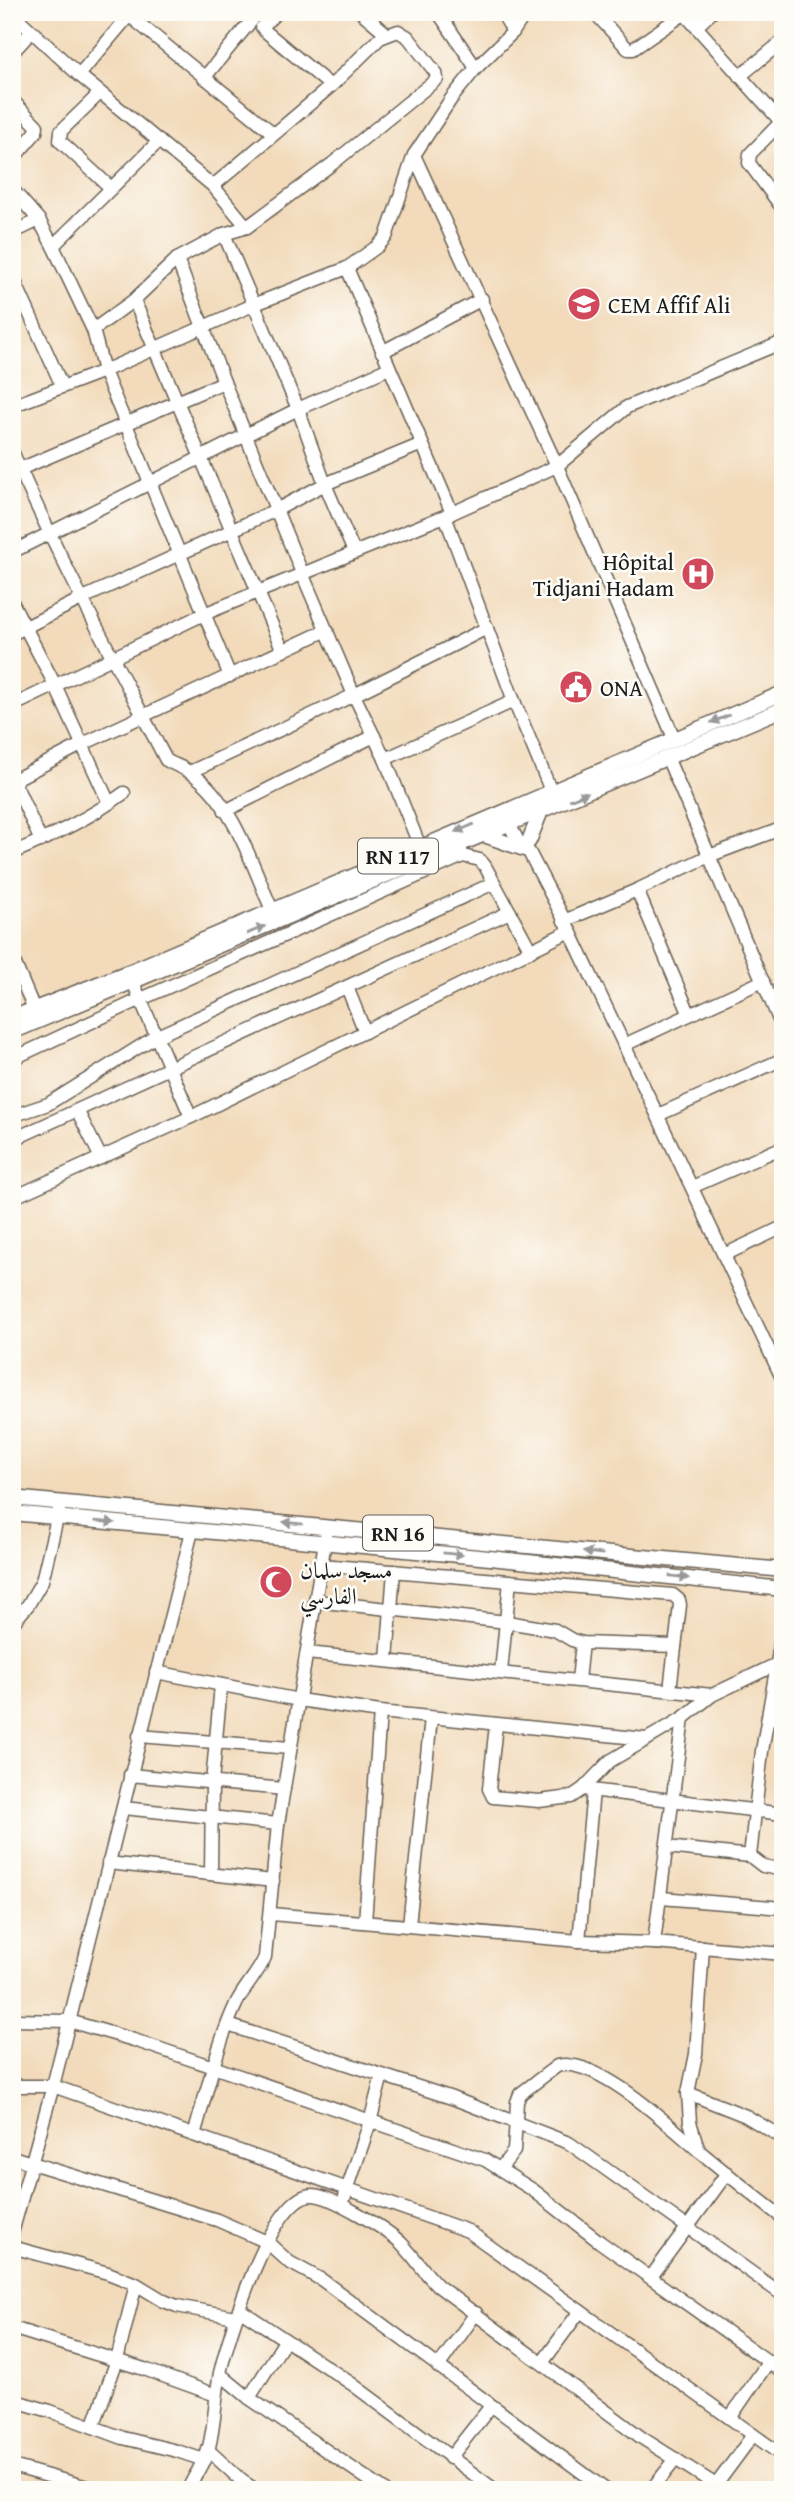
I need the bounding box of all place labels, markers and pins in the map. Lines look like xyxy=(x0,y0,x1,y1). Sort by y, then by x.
school or university icon: CEM Affif Ali xyxy=(565,285,603,323)
place label: CEM Affif Ali xyxy=(608,288,731,321)
place label: Hôpital Tidjani Hadam xyxy=(533,545,674,604)
hospital icon: Hôpital Tidjani Hadam xyxy=(679,555,717,593)
public building icon: ONA xyxy=(557,668,595,706)
place label: ONA xyxy=(600,671,643,704)
place label: مسجد سلمان الفارسي xyxy=(300,1553,392,1618)
mosque icon: مسجد سلمان الفارسي xyxy=(257,1563,295,1601)

